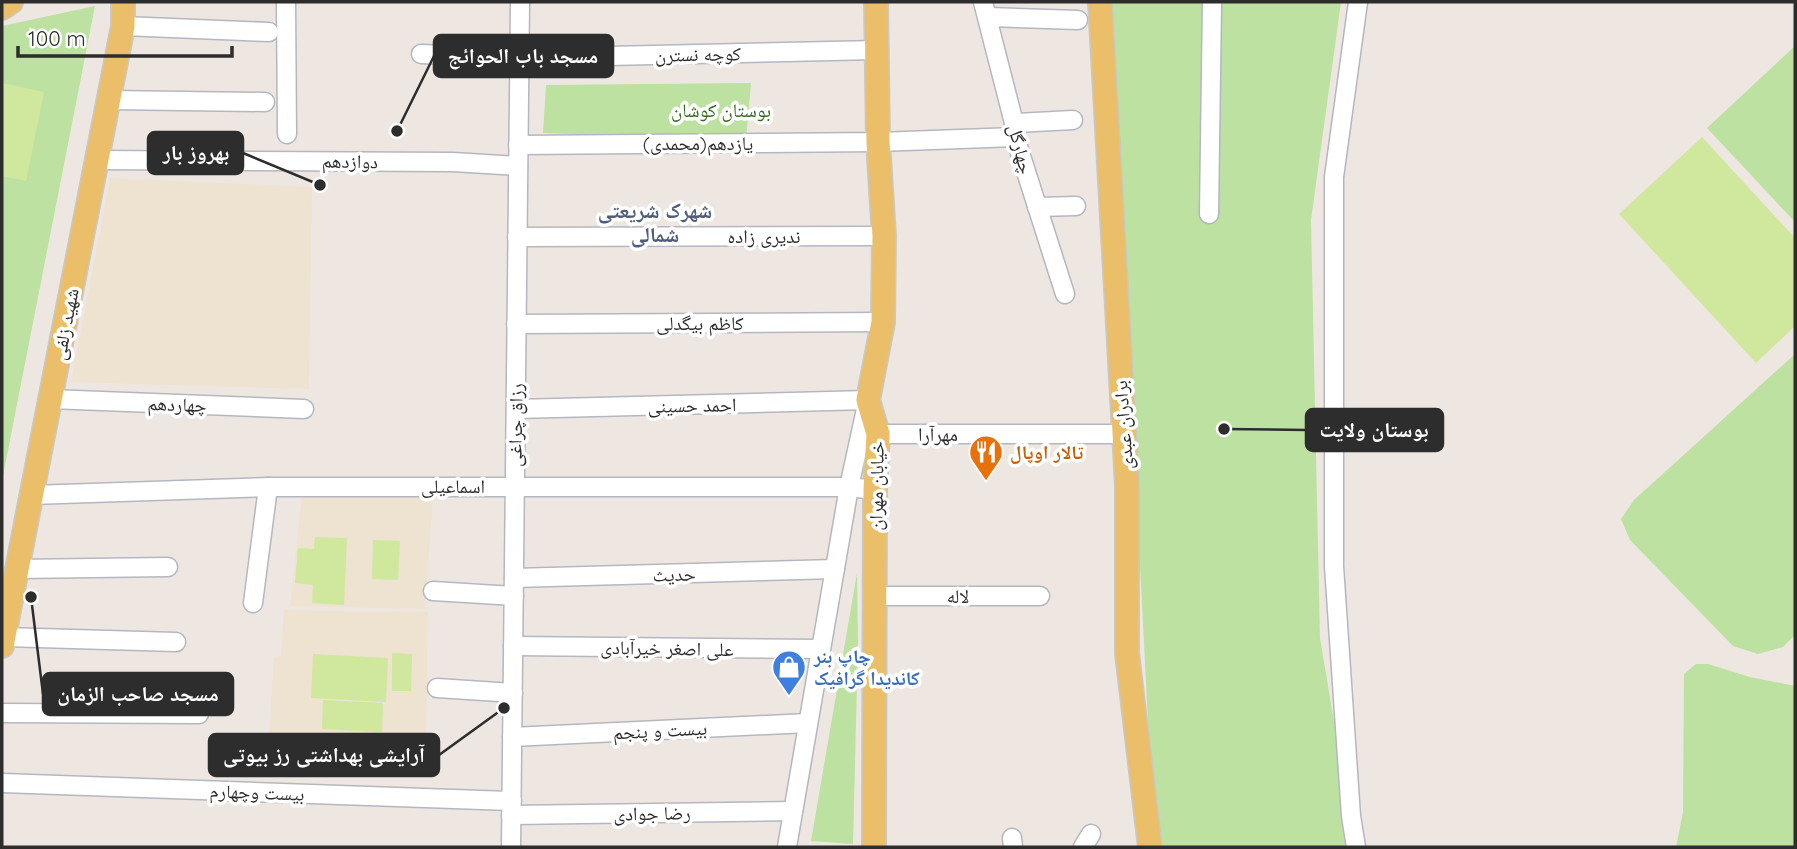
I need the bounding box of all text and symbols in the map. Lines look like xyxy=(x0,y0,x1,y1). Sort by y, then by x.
scale bar xyxy=(18,14,231,58)
text: 100 m xyxy=(28,25,86,51)
callout: مسجد باب الحوائج xyxy=(434,35,613,77)
street label: کوچه نسترن xyxy=(655,41,741,67)
text: مسجد باب الحوائج xyxy=(448,42,598,70)
park label: بوستان کوشان xyxy=(671,98,771,122)
street label: چهارگل xyxy=(1003,122,1039,176)
street label: یازدهم(محمدی) xyxy=(643,131,753,156)
callout: بهروز بار xyxy=(148,132,243,174)
text: بهروز بار xyxy=(162,139,229,165)
street label: دوازدهم xyxy=(322,149,378,174)
district label: شهرک شریعتی شمالی xyxy=(598,197,712,248)
street label: ندیری زاده xyxy=(728,224,800,248)
street label: شهید زلفی xyxy=(46,286,84,362)
street label: کاظم بیگدلی xyxy=(656,311,744,336)
street label: برادران عبدی xyxy=(1108,380,1138,470)
street label: رزاق چراغی xyxy=(502,383,528,467)
street label: چهاردهم xyxy=(147,391,207,418)
street label: احمد حسینی xyxy=(647,392,737,418)
callout: بوستان ولایت xyxy=(1306,409,1443,451)
text: بوستان ولایت xyxy=(1319,416,1429,442)
street label: مهرآرا xyxy=(918,422,958,446)
restaurant icon: تالار اوپال xyxy=(967,433,1005,482)
place label: تالار اوپال xyxy=(1010,440,1084,464)
street label: خیابان مهران xyxy=(863,441,889,531)
street label: اسماعیلی xyxy=(421,474,485,498)
street label: حدیث xyxy=(652,561,696,587)
street label: لاله xyxy=(947,584,969,608)
street label: علی اصغر خیرآبادی xyxy=(600,635,734,661)
place label: چاپ بنر کاندیدا گرافیک xyxy=(813,644,920,690)
shop icon: چاپ بنر کاندیدا گرافیک xyxy=(770,648,808,697)
callout: مسجد صاحب الزمان xyxy=(43,673,233,715)
text: مسجد صاحب الزمان xyxy=(57,680,219,706)
street label: بیست و پنجم xyxy=(612,716,708,745)
callout: آرایشی بهداشتی رز بیوتی xyxy=(209,734,439,776)
text: آرایشی بهداشتی رز بیوتی xyxy=(223,741,425,768)
street label: بیست وچهارم xyxy=(209,778,305,808)
street label: رضا جوادی xyxy=(613,800,691,826)

